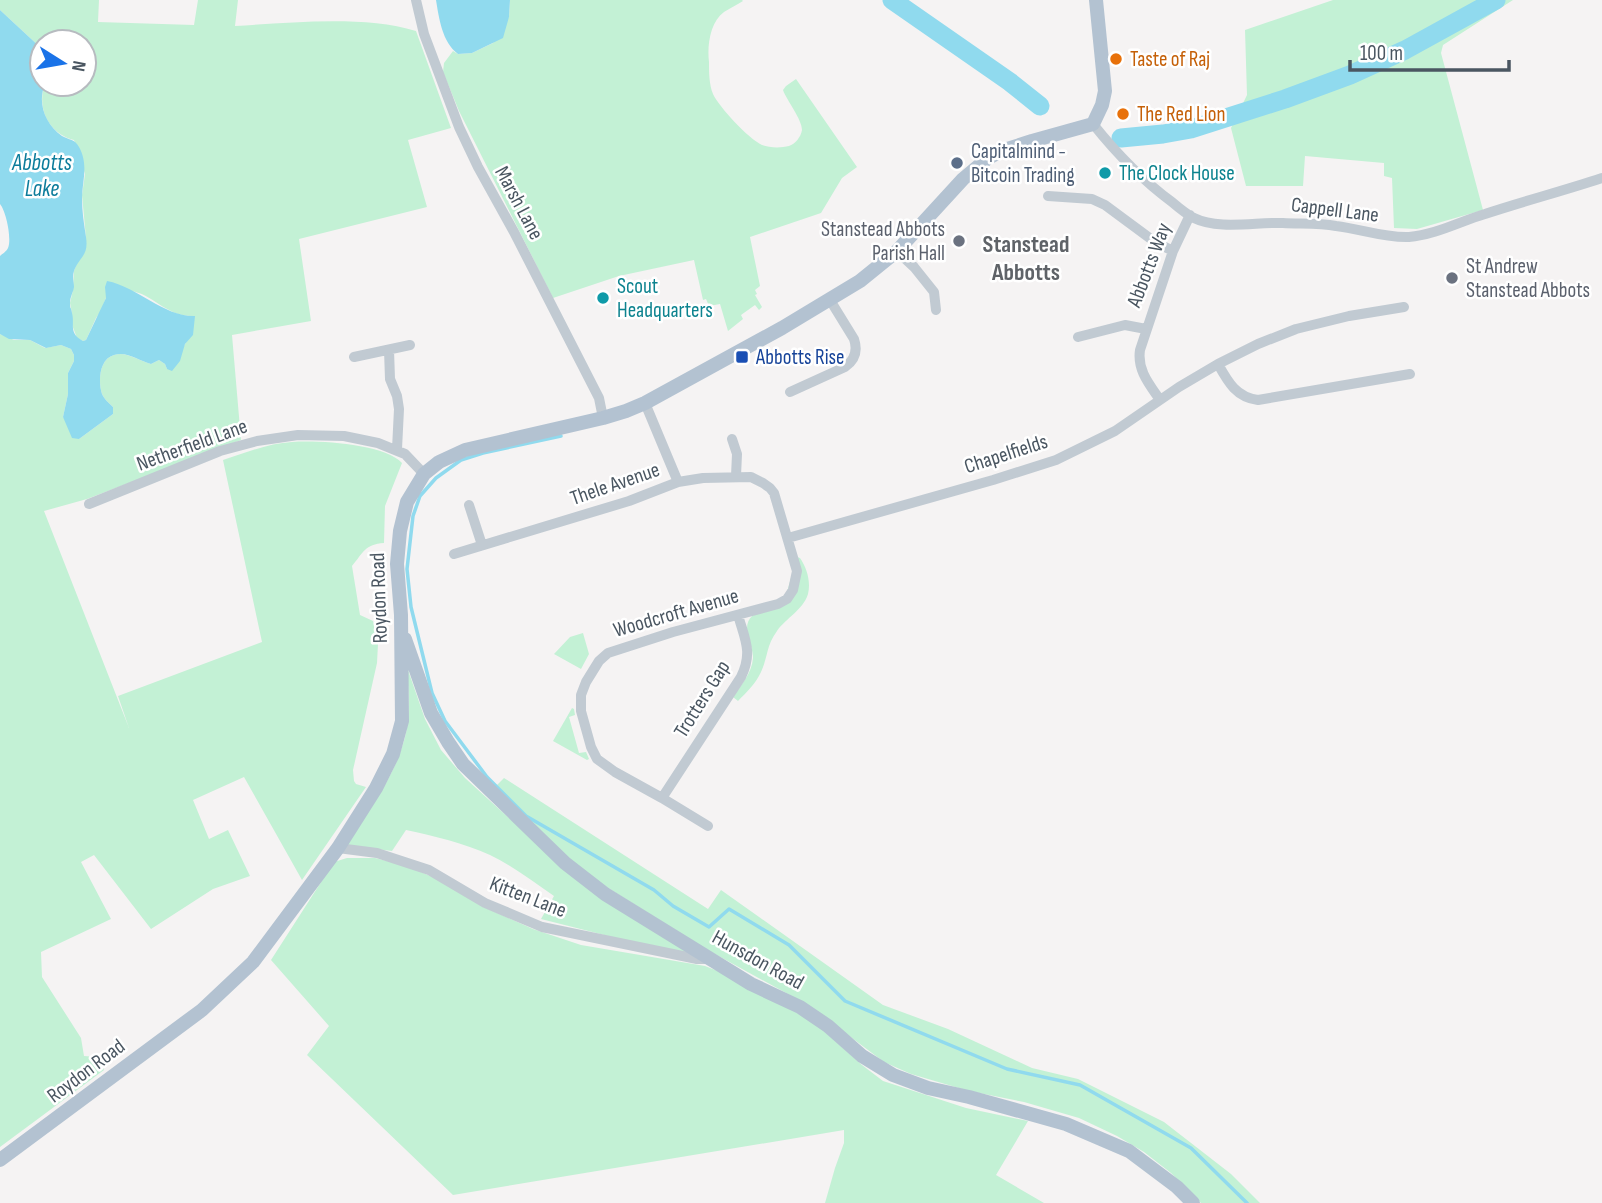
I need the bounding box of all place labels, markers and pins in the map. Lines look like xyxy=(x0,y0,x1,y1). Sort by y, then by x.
place label: Taste of Raj xyxy=(1130,47,1210,72)
marker: Taste of Raj xyxy=(1108,51,1124,67)
place label: The Red Lion xyxy=(1137,102,1225,127)
marker: The Red Lion xyxy=(1115,106,1131,122)
place label: Capitalmind - Bitcoin Trading xyxy=(971,139,1075,188)
marker: Capitalmind - Bitcoin Trading xyxy=(949,155,965,171)
place label: The Clock House xyxy=(1119,161,1235,186)
marker: The Clock House xyxy=(1097,165,1113,181)
place label: Stanstead Abbots Parish Hall xyxy=(821,217,945,266)
marker: Stanstead Abbots Parish Hall xyxy=(951,233,967,249)
place label: St Andrew Stanstead Abbots xyxy=(1466,254,1590,303)
marker: St Andrew Stanstead Abbots xyxy=(1444,270,1460,286)
place label: Scout Headquarters xyxy=(617,274,713,323)
marker: Scout Headquarters xyxy=(595,290,611,306)
place label: Abbotts Rise xyxy=(755,345,845,370)
marker: Abbotts Rise xyxy=(734,349,750,365)

